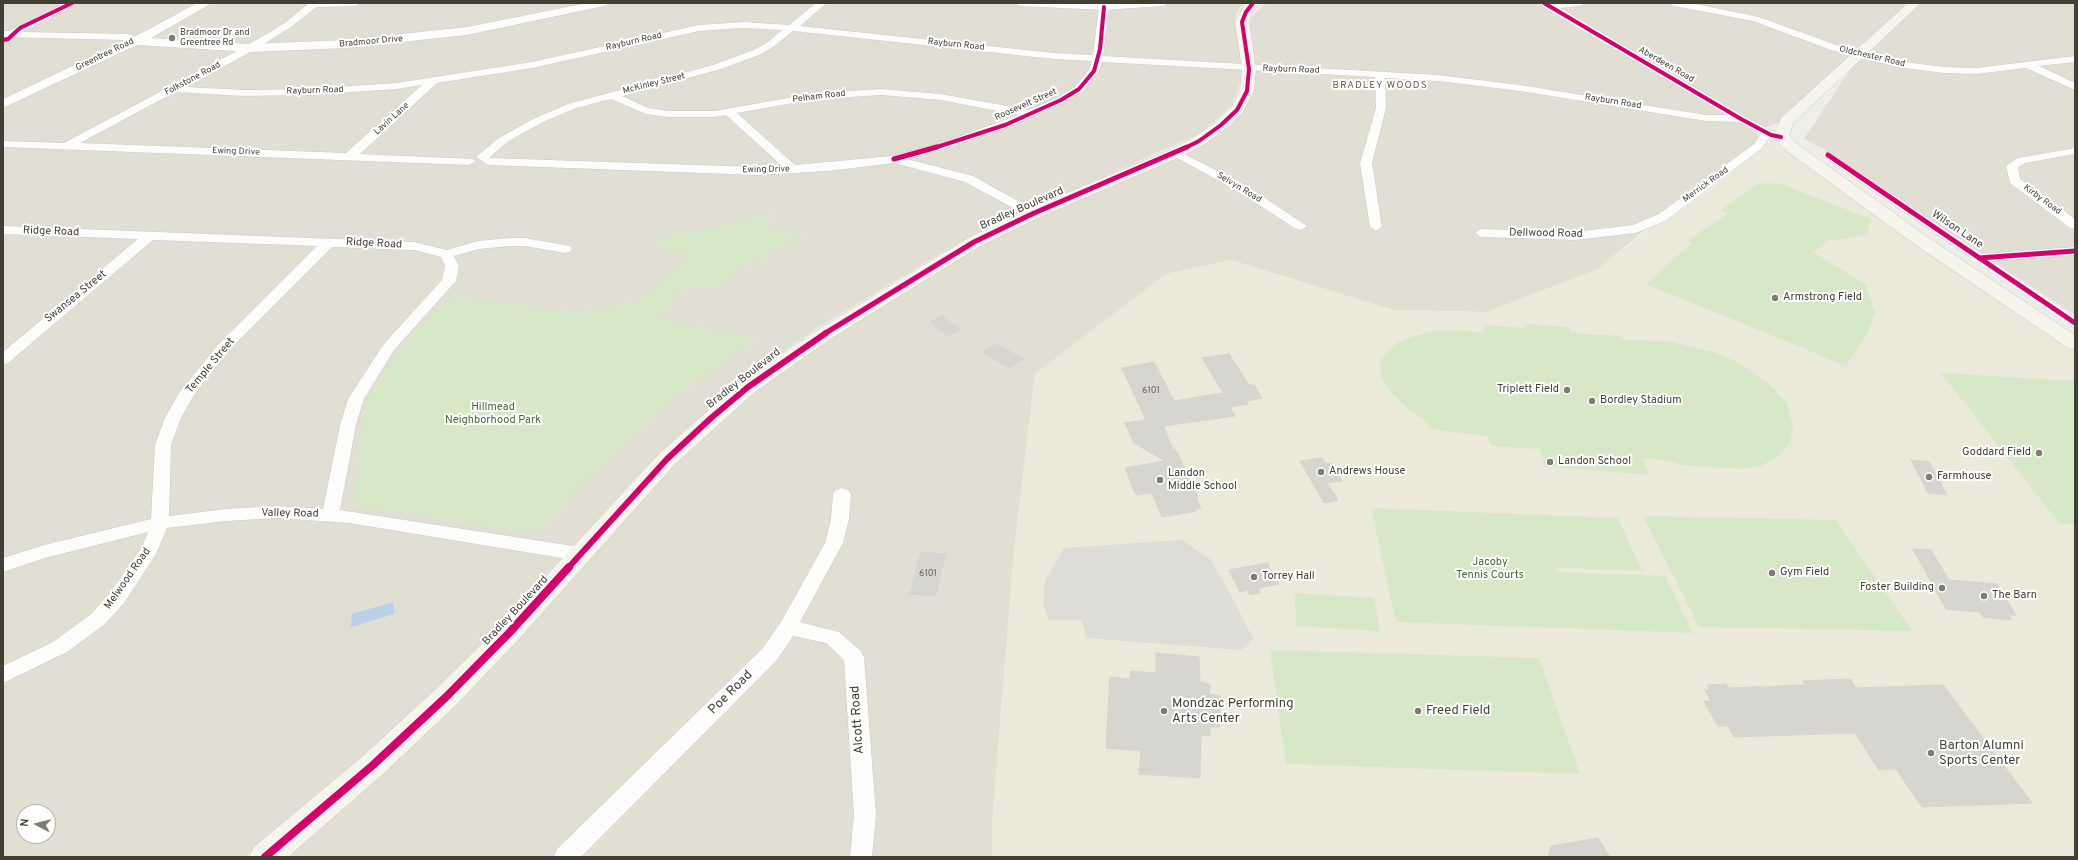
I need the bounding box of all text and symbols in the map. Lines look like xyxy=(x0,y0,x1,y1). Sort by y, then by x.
place label: Bradmoor Dr and Greentree Rd xyxy=(180,28,250,49)
street label: Rayburn Road xyxy=(605,30,663,54)
marker: Bradmoor Dr and Greentree Rd xyxy=(167,33,177,43)
street label: Bradmoor Drive xyxy=(339,34,403,50)
street label: Greentree Road xyxy=(74,36,136,74)
street label: Rayburn Road xyxy=(927,37,985,53)
street label: Oldchester Road xyxy=(1838,44,1906,70)
street label: Aberdeen Road xyxy=(1636,45,1696,85)
street label: Folkstone Road xyxy=(163,60,223,98)
street label: Rayburn Road xyxy=(1262,64,1320,76)
street label: McKinley Street xyxy=(622,71,686,97)
district label: BRADLEY WOODS xyxy=(1332,80,1428,92)
street label: Rayburn Road xyxy=(286,85,344,97)
street label: Roosevelt Street xyxy=(993,87,1059,123)
street label: Pelham Road xyxy=(792,88,846,106)
street label: Rayburn Road xyxy=(1584,92,1642,112)
street label: Lavin Lane xyxy=(372,100,412,138)
street label: Ewing Drive xyxy=(212,146,260,158)
street label: Ewing Drive xyxy=(742,164,790,176)
street label: Merrick Road xyxy=(1681,165,1731,205)
street label: Selvyn Road xyxy=(1215,170,1263,206)
street label: Kirby Road xyxy=(2021,183,2063,217)
street label: Bradley Boulevard xyxy=(978,185,1066,233)
street label: Wilson Lane xyxy=(1929,208,1985,252)
street label: Ridge Road xyxy=(23,224,79,240)
street label: Dellwood Road xyxy=(1509,227,1583,241)
street label: Ridge Road xyxy=(345,236,403,252)
street label: Swansea Street xyxy=(42,268,110,326)
place label: Armstrong Field xyxy=(1783,291,1862,305)
marker: Armstrong Field xyxy=(1770,293,1780,303)
street label: Temple Street xyxy=(184,335,238,397)
street label: Bradley Boulevard xyxy=(704,346,784,412)
place label: Triplett Field xyxy=(1497,383,1559,397)
marker: Triplett Field xyxy=(1562,385,1572,395)
house number: 6101 xyxy=(1142,386,1160,396)
place label: Bordley Stadium xyxy=(1600,394,1682,408)
marker: Bordley Stadium xyxy=(1587,396,1597,406)
park label: Hillmead Neighborhood Park xyxy=(445,401,541,427)
place label: Goddard Field xyxy=(1962,446,2031,460)
marker: Goddard Field xyxy=(2034,448,2044,458)
place label: Landon School xyxy=(1558,455,1631,469)
marker: Landon School xyxy=(1545,457,1555,467)
place label: Andrews House xyxy=(1329,465,1405,479)
place label: Landon Middle School xyxy=(1168,467,1237,493)
marker: Andrews House xyxy=(1316,467,1326,477)
place label: Farmhouse xyxy=(1937,470,1991,484)
marker: Farmhouse xyxy=(1924,472,1934,482)
marker: Landon Middle School xyxy=(1155,475,1165,485)
street label: Valley Road xyxy=(261,507,319,521)
street label: Melwood Road xyxy=(102,546,154,612)
park label: Jacoby Tennis Courts xyxy=(1456,556,1524,582)
place label: Gym Field xyxy=(1780,566,1829,580)
marker: Gym Field xyxy=(1767,568,1777,578)
house number: 6101 xyxy=(919,569,937,579)
place label: Torrey Hall xyxy=(1262,570,1315,584)
marker: Torrey Hall xyxy=(1249,572,1259,582)
street label: Bradley Boulevard xyxy=(480,574,552,648)
place label: Foster Building xyxy=(1860,581,1934,595)
marker: Foster Building xyxy=(1937,583,1947,593)
place label: The Barn xyxy=(1992,589,2037,603)
marker: The Barn xyxy=(1979,591,1989,601)
street label: Poe Road xyxy=(706,668,756,718)
street label: Alcott Road xyxy=(848,685,868,755)
place label: Mondzac Performing Arts Center xyxy=(1172,696,1293,727)
place label: Freed Field xyxy=(1426,703,1490,719)
marker: Mondzac Performing Arts Center xyxy=(1159,706,1169,716)
marker: Freed Field xyxy=(1413,706,1423,716)
place label: Barton Alumni Sports Center xyxy=(1939,738,2024,769)
marker: Barton Alumni Sports Center xyxy=(1926,748,1936,758)
north arrow xyxy=(16,804,56,844)
text: N xyxy=(18,818,33,827)

